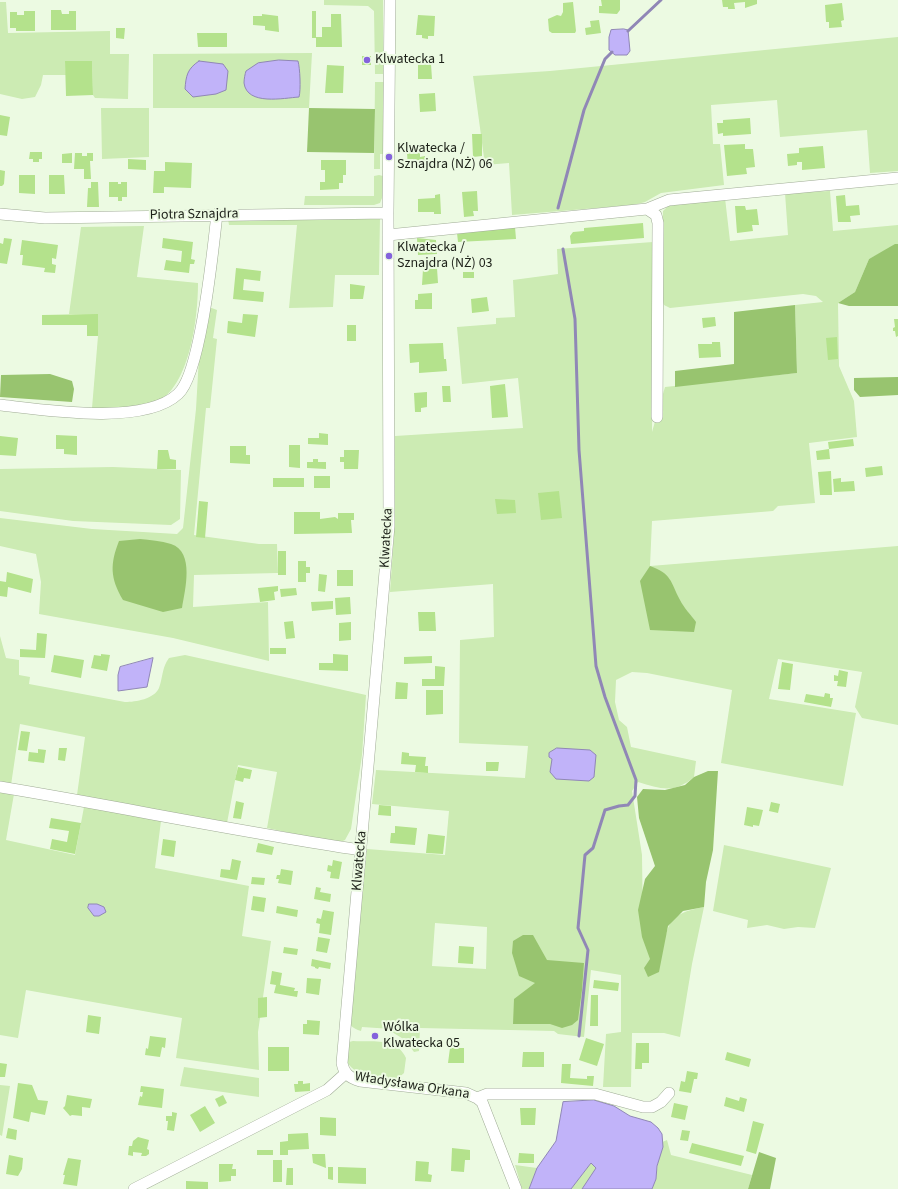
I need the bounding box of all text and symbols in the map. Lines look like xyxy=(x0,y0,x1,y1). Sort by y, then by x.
place label: Klwatecka 1 xyxy=(375,52,445,68)
marker: Klwatecka 1 xyxy=(362,55,372,65)
place label: Klwatecka / Sznajdra (NŻ) 06 xyxy=(397,141,493,174)
marker: Klwatecka / Sznajdra (NŻ) 06 xyxy=(384,152,394,162)
street label: Piotra Sznajdra xyxy=(149,206,239,224)
place label: Klwatecka / Sznajdra (NŻ) 03 xyxy=(397,240,493,272)
marker: Klwatecka / Sznajdra (NŻ) 03 xyxy=(384,251,394,261)
street label: Klwatecka xyxy=(377,508,397,568)
street label: Klwatecka xyxy=(349,830,371,892)
place label: Wólka Klwatecka 05 xyxy=(383,1020,460,1052)
marker: Wólka Klwatecka 05 xyxy=(370,1031,380,1041)
street label: Władysława Orkana xyxy=(353,1069,471,1103)

